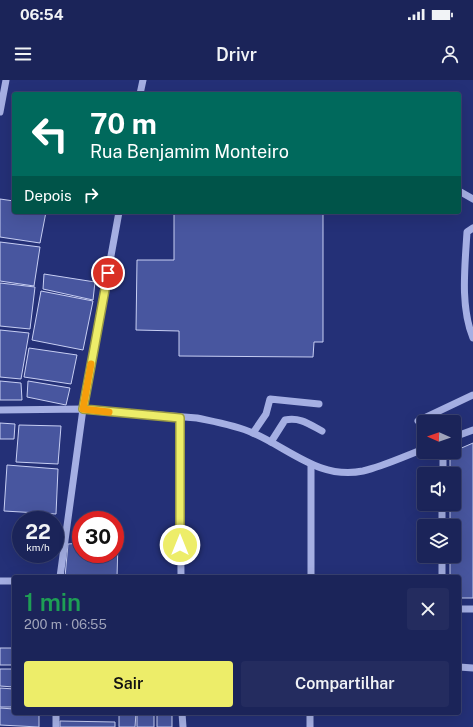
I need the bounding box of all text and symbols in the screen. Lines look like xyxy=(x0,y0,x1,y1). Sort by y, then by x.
text: 06:54 xyxy=(20,6,64,23)
icon: menu xyxy=(12,43,34,65)
icon: person xyxy=(439,43,461,65)
text: Drivr xyxy=(216,44,257,65)
text: 70 m xyxy=(90,107,157,140)
icon: left xyxy=(24,108,76,160)
text: Rua Benjamim Monteiro xyxy=(90,141,289,162)
icon: right xyxy=(80,184,102,206)
text: Depois xyxy=(24,187,72,204)
pin xyxy=(91,256,125,290)
icon: arrive xyxy=(97,262,119,284)
north arrow xyxy=(417,415,461,459)
map controls xyxy=(417,415,461,563)
button: sound xyxy=(417,467,461,511)
speed limit sign: 30 xyxy=(72,511,124,563)
button: layers xyxy=(417,519,461,563)
text: 22 xyxy=(25,520,51,544)
position arrow xyxy=(159,524,201,566)
text: km/h xyxy=(26,541,50,553)
text: 1 min xyxy=(24,588,81,616)
button: close xyxy=(407,588,449,630)
text: 200 m · 06:55 xyxy=(24,617,107,632)
button: Sair xyxy=(24,661,233,707)
button: Compartilhar xyxy=(241,661,449,707)

